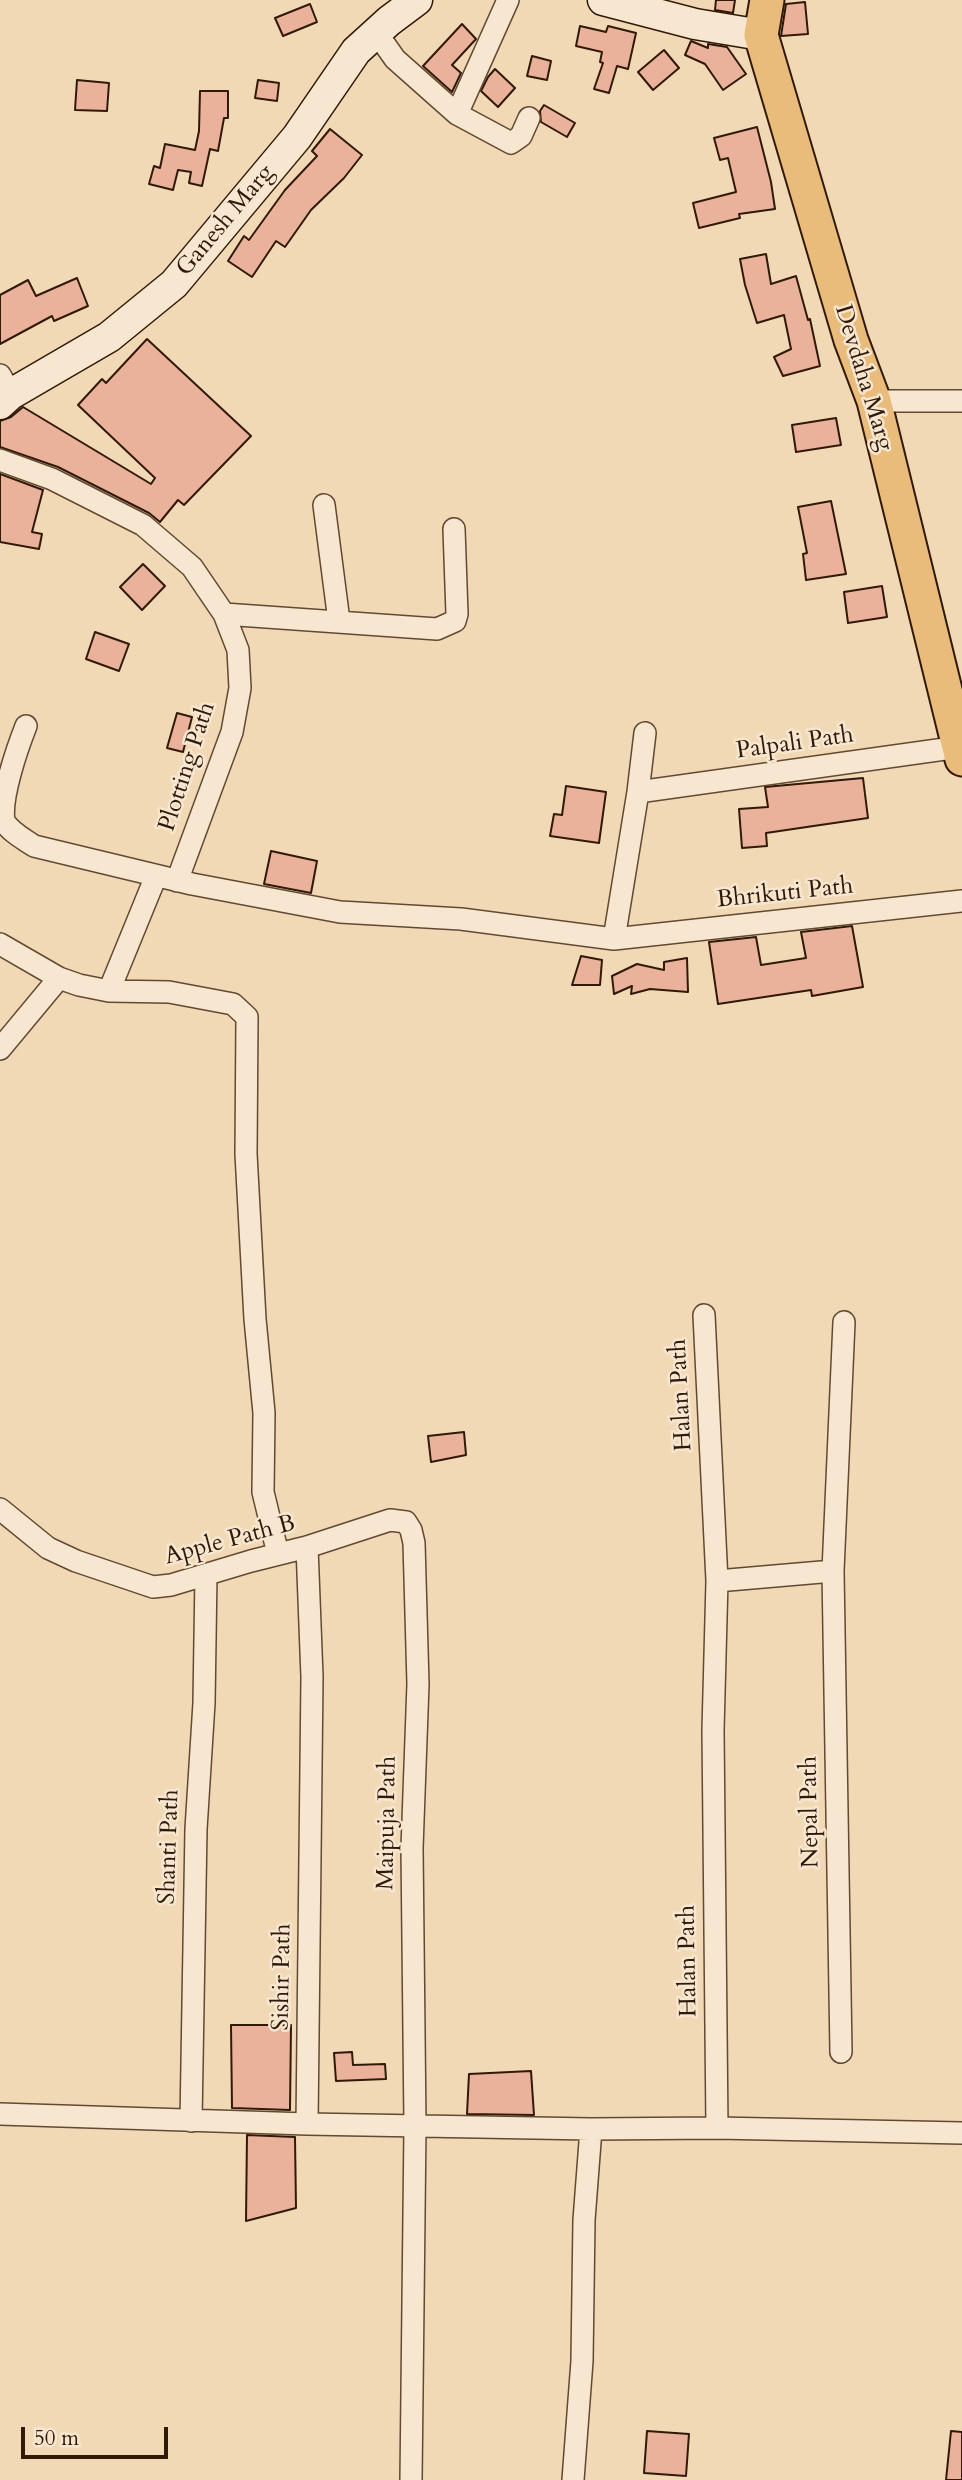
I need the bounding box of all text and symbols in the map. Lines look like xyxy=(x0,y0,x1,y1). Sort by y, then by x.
street label: Ganesh Marg xyxy=(171,159,281,283)
street label: Devdaha Marg xyxy=(827,302,899,454)
street label: Plotting Path xyxy=(154,699,222,835)
street label: Palpali Path xyxy=(734,721,856,767)
street label: Bhrikuti Path xyxy=(715,873,855,915)
street label: Halan Path xyxy=(665,1338,699,1452)
street label: Apple Path B xyxy=(161,1510,299,1572)
street label: Maipuja Path xyxy=(372,1755,404,1891)
street label: Nepal Path xyxy=(796,1756,826,1868)
street label: Shanti Path xyxy=(154,1789,186,1905)
street label: Halan Path xyxy=(674,1905,704,2017)
street label: Sishir Path xyxy=(268,1923,298,2031)
scale bar xyxy=(24,2414,172,2458)
text: 50 m xyxy=(34,2424,79,2453)

